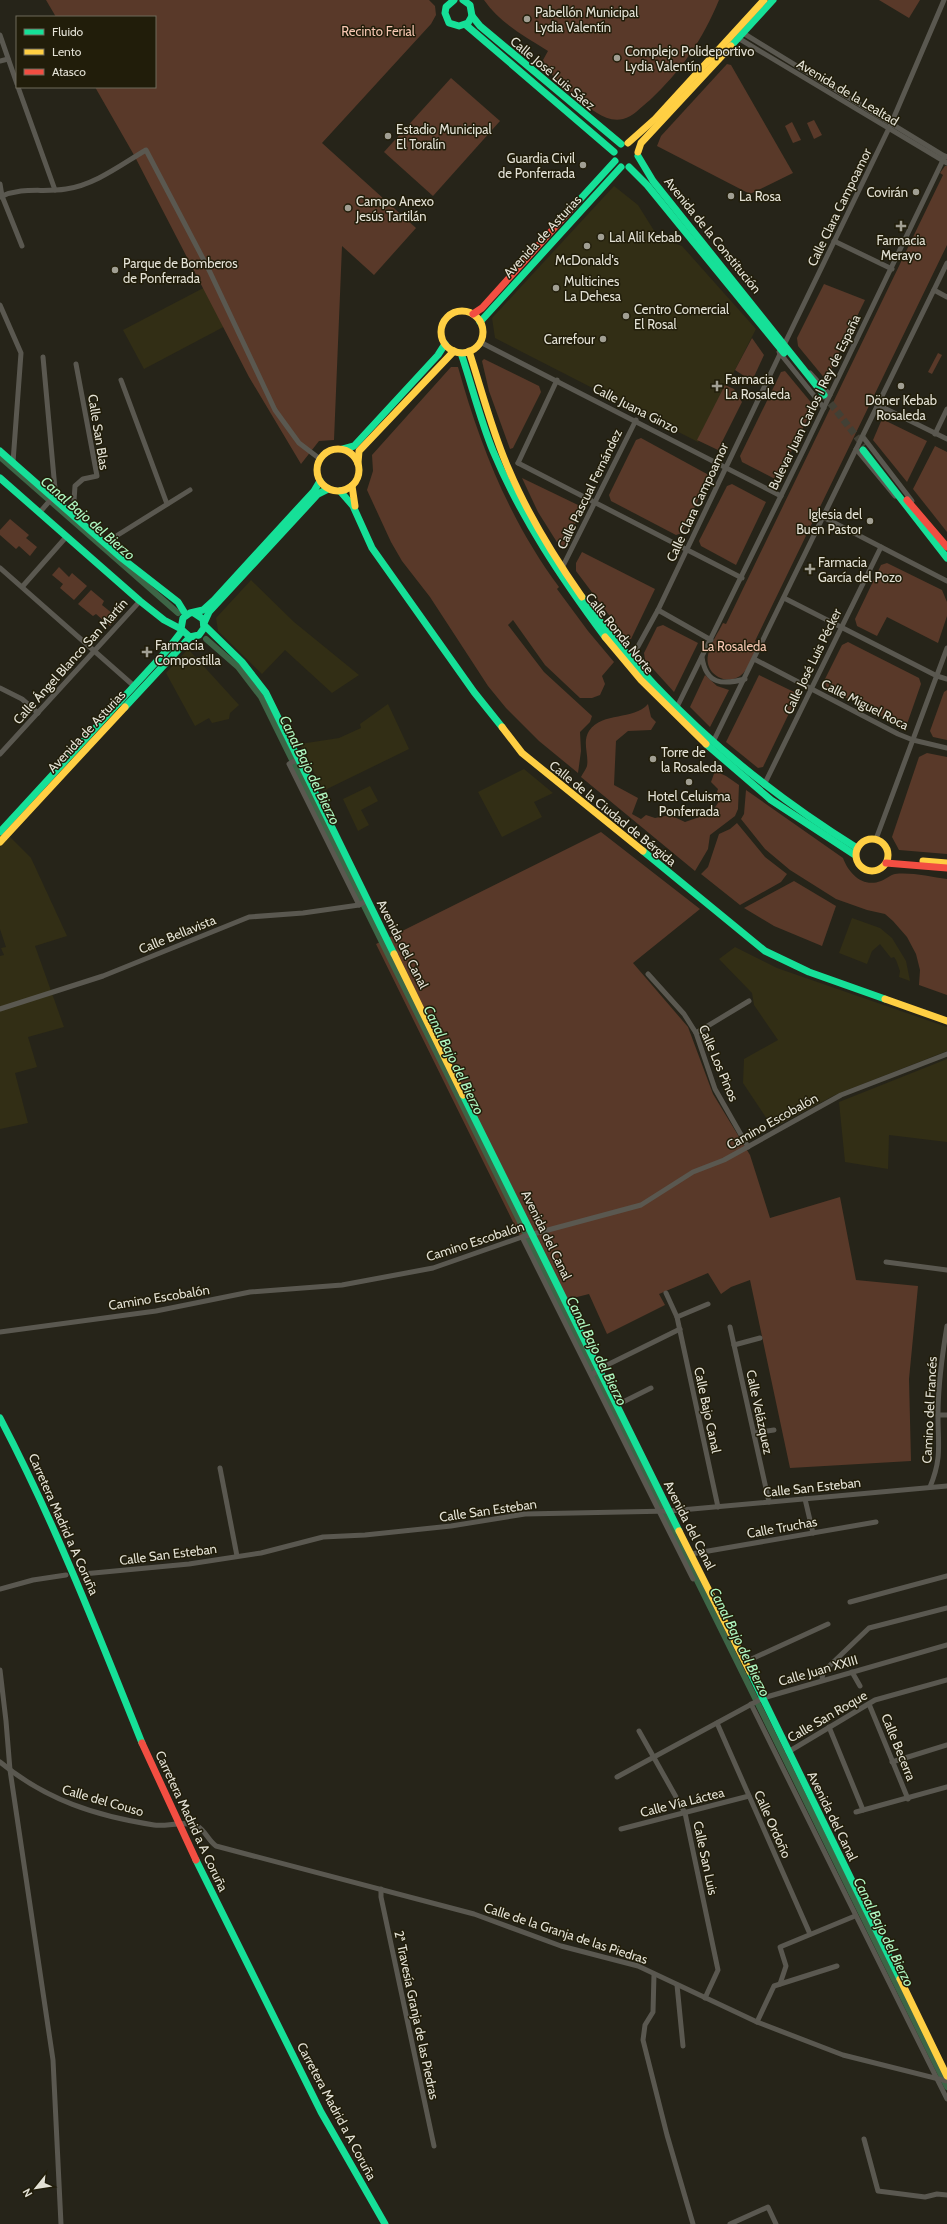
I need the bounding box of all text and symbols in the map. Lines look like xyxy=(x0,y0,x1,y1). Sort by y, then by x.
place label: Pabellón Municipal Lydia Valentín xyxy=(535,4,638,35)
marker: Pabellón Municipal Lydia Valentín xyxy=(522,14,532,24)
legend xyxy=(16,16,156,88)
park label: Recinto Ferial xyxy=(341,23,415,39)
text: Fluido xyxy=(52,24,84,39)
street label: Calle José Luis Sáez xyxy=(507,33,599,113)
place label: Complejo Polideportivo Lydia Valentín xyxy=(625,43,754,74)
text: Lento xyxy=(52,44,82,59)
marker: Complejo Polideportivo Lydia Valentín xyxy=(612,53,622,63)
street label: Avenida de la Lealtad xyxy=(794,55,902,129)
text: Atasco xyxy=(52,64,86,79)
place label: Estadio Municipal El Toralín xyxy=(396,121,492,152)
marker: Estadio Municipal El Toralín xyxy=(383,131,393,141)
street label: Calle Clara Campoamor xyxy=(803,145,875,269)
place label: Guardia Civil de Ponferrada xyxy=(498,150,576,181)
marker: Guardia Civil de Ponferrada xyxy=(578,160,588,170)
street label: Avenida de la Constitución xyxy=(661,174,765,296)
place label: Covirán xyxy=(866,184,908,200)
marker: Covirán xyxy=(911,187,921,197)
place label: La Rosa xyxy=(739,188,782,204)
street label: Avenida de Asturias xyxy=(500,191,585,280)
marker: La Rosa xyxy=(726,191,736,201)
place label: Campo Anexo Jesús Tartilán xyxy=(355,193,434,224)
marker: Campo Anexo Jesús Tartilán xyxy=(343,203,353,213)
marker: Farmacia Merayo xyxy=(896,221,906,231)
place label: Lal Alil Kebab xyxy=(609,229,682,245)
marker: Lal Alil Kebab xyxy=(596,232,606,242)
place label: Farmacia Merayo xyxy=(877,232,926,263)
marker: McDonald's xyxy=(582,241,592,251)
place label: McDonald's xyxy=(555,252,620,268)
place label: Parque de Bomberos de Ponferrada xyxy=(123,255,238,286)
marker: Parque de Bomberos de Ponferrada xyxy=(110,265,120,275)
place label: Multicines La Dehesa xyxy=(564,273,622,304)
marker: Multicines La Dehesa xyxy=(551,283,561,293)
place label: Centro Comercial El Rosal xyxy=(634,301,729,332)
marker: Centro Comercial El Rosal xyxy=(621,311,631,321)
street label: Bulevar Juan Carlos I Rey de España xyxy=(764,311,864,492)
place label: Carrefour xyxy=(544,331,596,347)
marker: Carrefour xyxy=(598,334,608,344)
place label: Farmacia La Rosaleda xyxy=(725,371,791,402)
street label: Calle Juana Ginzo xyxy=(590,379,682,437)
marker: Farmacia La Rosaleda xyxy=(712,381,722,391)
marker: Döner Kebab Rosaleda xyxy=(896,381,906,391)
place label: Döner Kebab Rosaleda xyxy=(865,392,937,423)
street label: Calle San Blas xyxy=(85,393,113,472)
street label: Calle Pascual Fernández xyxy=(553,426,625,552)
street label: Calle Clara Campoamor xyxy=(662,439,732,564)
water label: Canal Bajo del Bierzo xyxy=(37,472,139,564)
place label: Iglesia del Buen Pastor xyxy=(796,506,863,537)
marker: Iglesia del Buen Pastor xyxy=(865,516,875,526)
place label: Farmacia García del Pozo xyxy=(818,554,902,585)
marker: Farmacia García del Pozo xyxy=(805,564,815,574)
street label: Calle Ronda Norte xyxy=(582,589,658,677)
street label: Calle Ángel Blanco San Martín xyxy=(9,594,131,727)
street label: Calle José Luis Pécker xyxy=(779,605,845,716)
place label: Farmacia Compostilla xyxy=(155,637,221,668)
park label: La Rosaleda xyxy=(701,638,767,654)
marker: Farmacia Compostilla xyxy=(142,647,152,657)
street label: Calle Miguel Roca xyxy=(819,675,912,733)
street label: Avenida de Asturias xyxy=(44,686,129,775)
water label: Canal Bajo del Bierzo xyxy=(276,712,344,828)
place label: Torre de la Rosaleda xyxy=(661,744,723,775)
marker: Torre de la Rosaleda xyxy=(648,754,658,764)
street label: Calle de la Ciudad de Bérgida xyxy=(546,757,680,870)
marker: Hotel Celuisma Ponferrada xyxy=(684,777,694,787)
place label: Hotel Celuisma Ponferrada xyxy=(647,788,731,819)
street label: Avenida del Canal xyxy=(374,897,432,991)
street label: Calle Bellavista xyxy=(136,911,219,957)
water label: Canal Bajo del Bierzo xyxy=(420,1002,488,1118)
street label: Calle Los Pinos xyxy=(696,1022,743,1104)
street label: Camino Escobalón xyxy=(723,1089,821,1153)
street label: Avenida del Canal xyxy=(518,1188,576,1282)
street label: Camino Escobalón xyxy=(424,1218,526,1264)
street label: Camino Escobalón xyxy=(107,1281,211,1313)
water label: Canal Bajo del Bierzo xyxy=(563,1293,631,1409)
street label: Camino del Francés xyxy=(918,1355,940,1464)
street label: Calle Bajo Canal xyxy=(690,1366,725,1455)
street label: Calle Velázquez xyxy=(743,1368,777,1456)
street label: Carretera Madrid a A Coruña xyxy=(25,1451,103,1598)
street label: Calle San Esteban xyxy=(762,1474,862,1500)
street label: Avenida del Canal xyxy=(661,1478,719,1572)
street label: Calle San Esteban xyxy=(438,1495,538,1525)
street label: Calle Truchas xyxy=(746,1513,819,1541)
street label: Calle San Esteban xyxy=(118,1540,218,1568)
water label: Canal Bajo del Bierzo xyxy=(706,1584,774,1700)
street label: Calle Juan XXIII xyxy=(777,1651,859,1689)
street label: Calle San Roque xyxy=(784,1687,870,1745)
street label: Calle Becerra xyxy=(878,1711,920,1784)
street label: Carretera Madrid a A Coruña xyxy=(152,1748,232,1895)
street label: Avenida del Canal xyxy=(804,1769,862,1863)
street label: Calle del Couso xyxy=(60,1781,146,1819)
street label: Calle Vía Láctea xyxy=(638,1784,726,1820)
street label: Calle Ordoño xyxy=(751,1788,795,1860)
street label: Calle San Luis xyxy=(690,1820,722,1897)
water label: Canal Bajo del Bierzo xyxy=(850,1874,918,1990)
street label: Calle de la Granja de las Piedras xyxy=(482,1899,650,1968)
street label: 2ª Travesía Granja de las Piedras xyxy=(390,1929,443,2102)
street label: Carretera Madrid a A Coruña xyxy=(294,2039,380,2183)
north arrow xyxy=(16,2168,56,2208)
text: N xyxy=(19,2186,35,2200)

